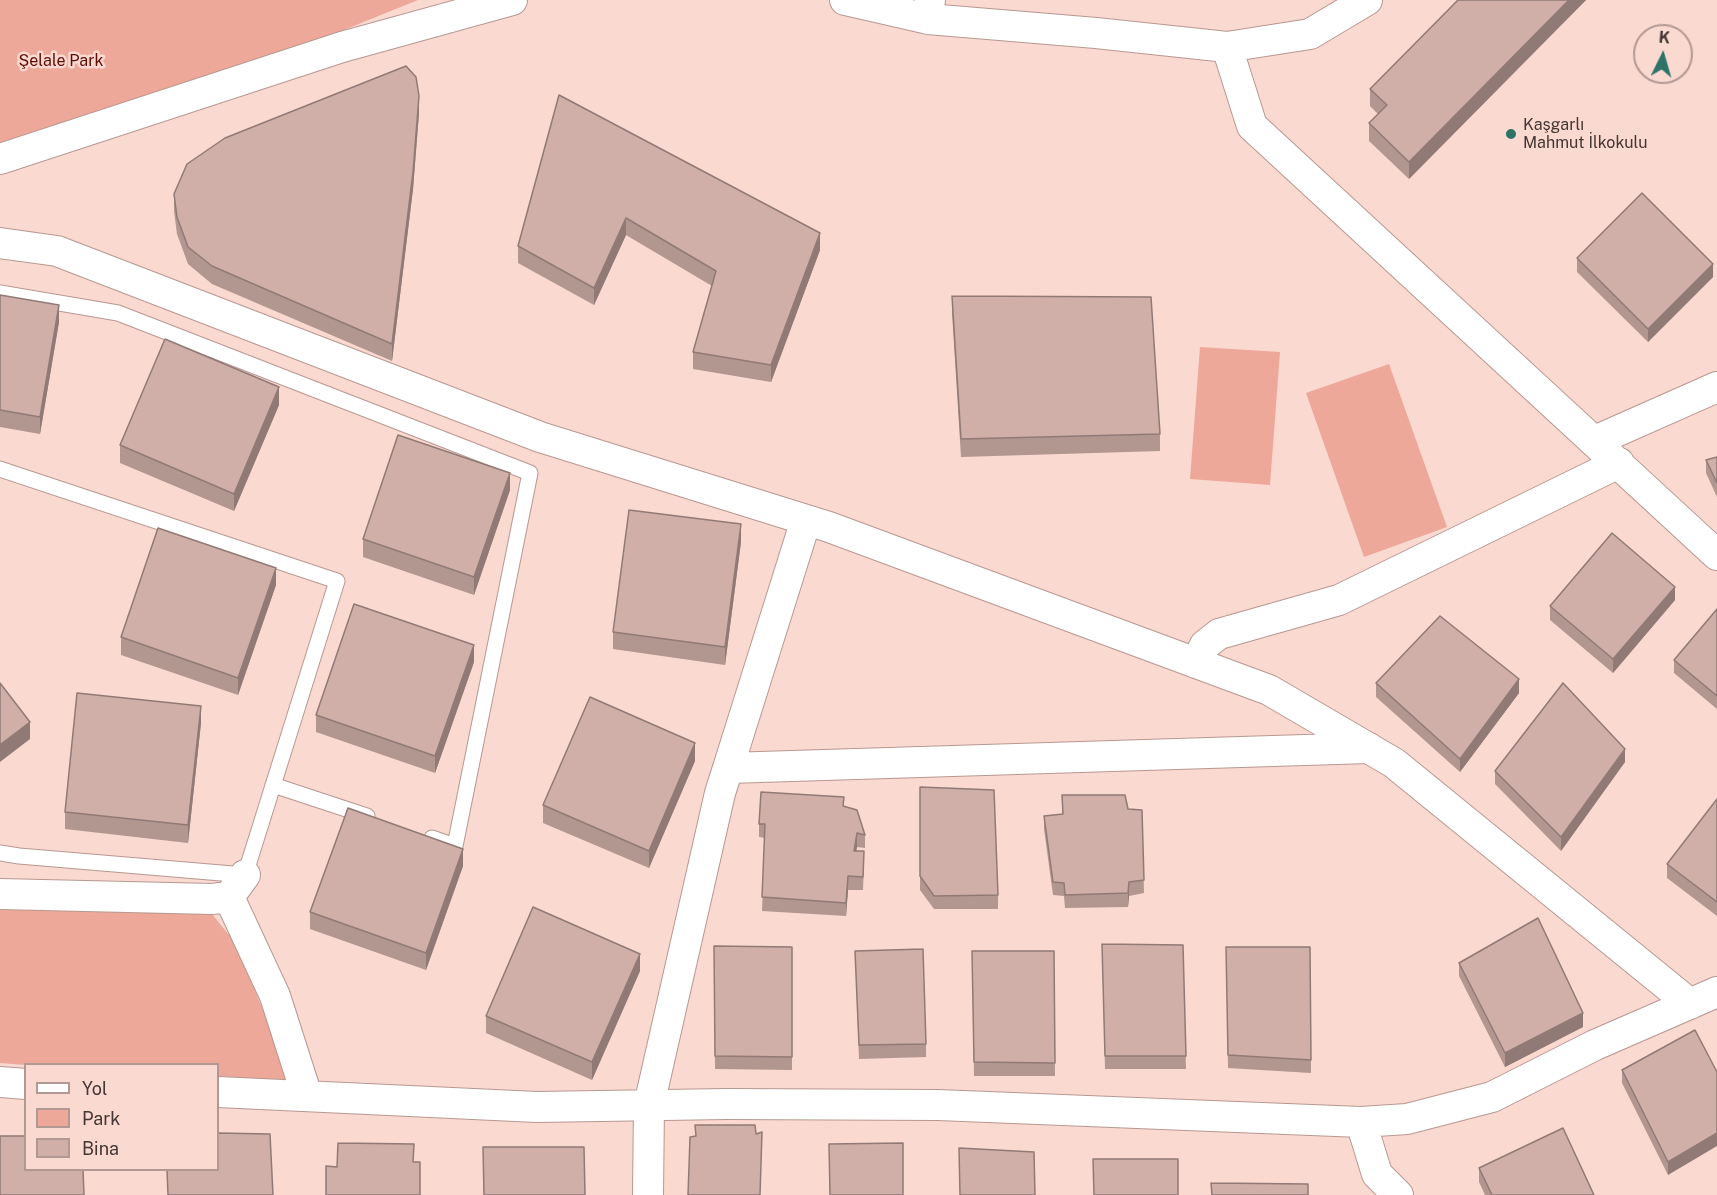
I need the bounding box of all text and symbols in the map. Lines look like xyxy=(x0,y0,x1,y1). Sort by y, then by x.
north arrow xyxy=(1633,24,1693,84)
text: K xyxy=(1658,28,1671,48)
park label: Şelale Park xyxy=(19,51,103,71)
place label: Kaşgarlı Mahmut İlkokulu xyxy=(1523,115,1647,153)
marker: Kaşgarlı Mahmut İlkokulu xyxy=(1504,127,1518,141)
legend xyxy=(24,1063,219,1171)
text: Yol xyxy=(82,1078,107,1099)
text: Park xyxy=(82,1108,120,1129)
text: Bina xyxy=(82,1138,119,1159)

